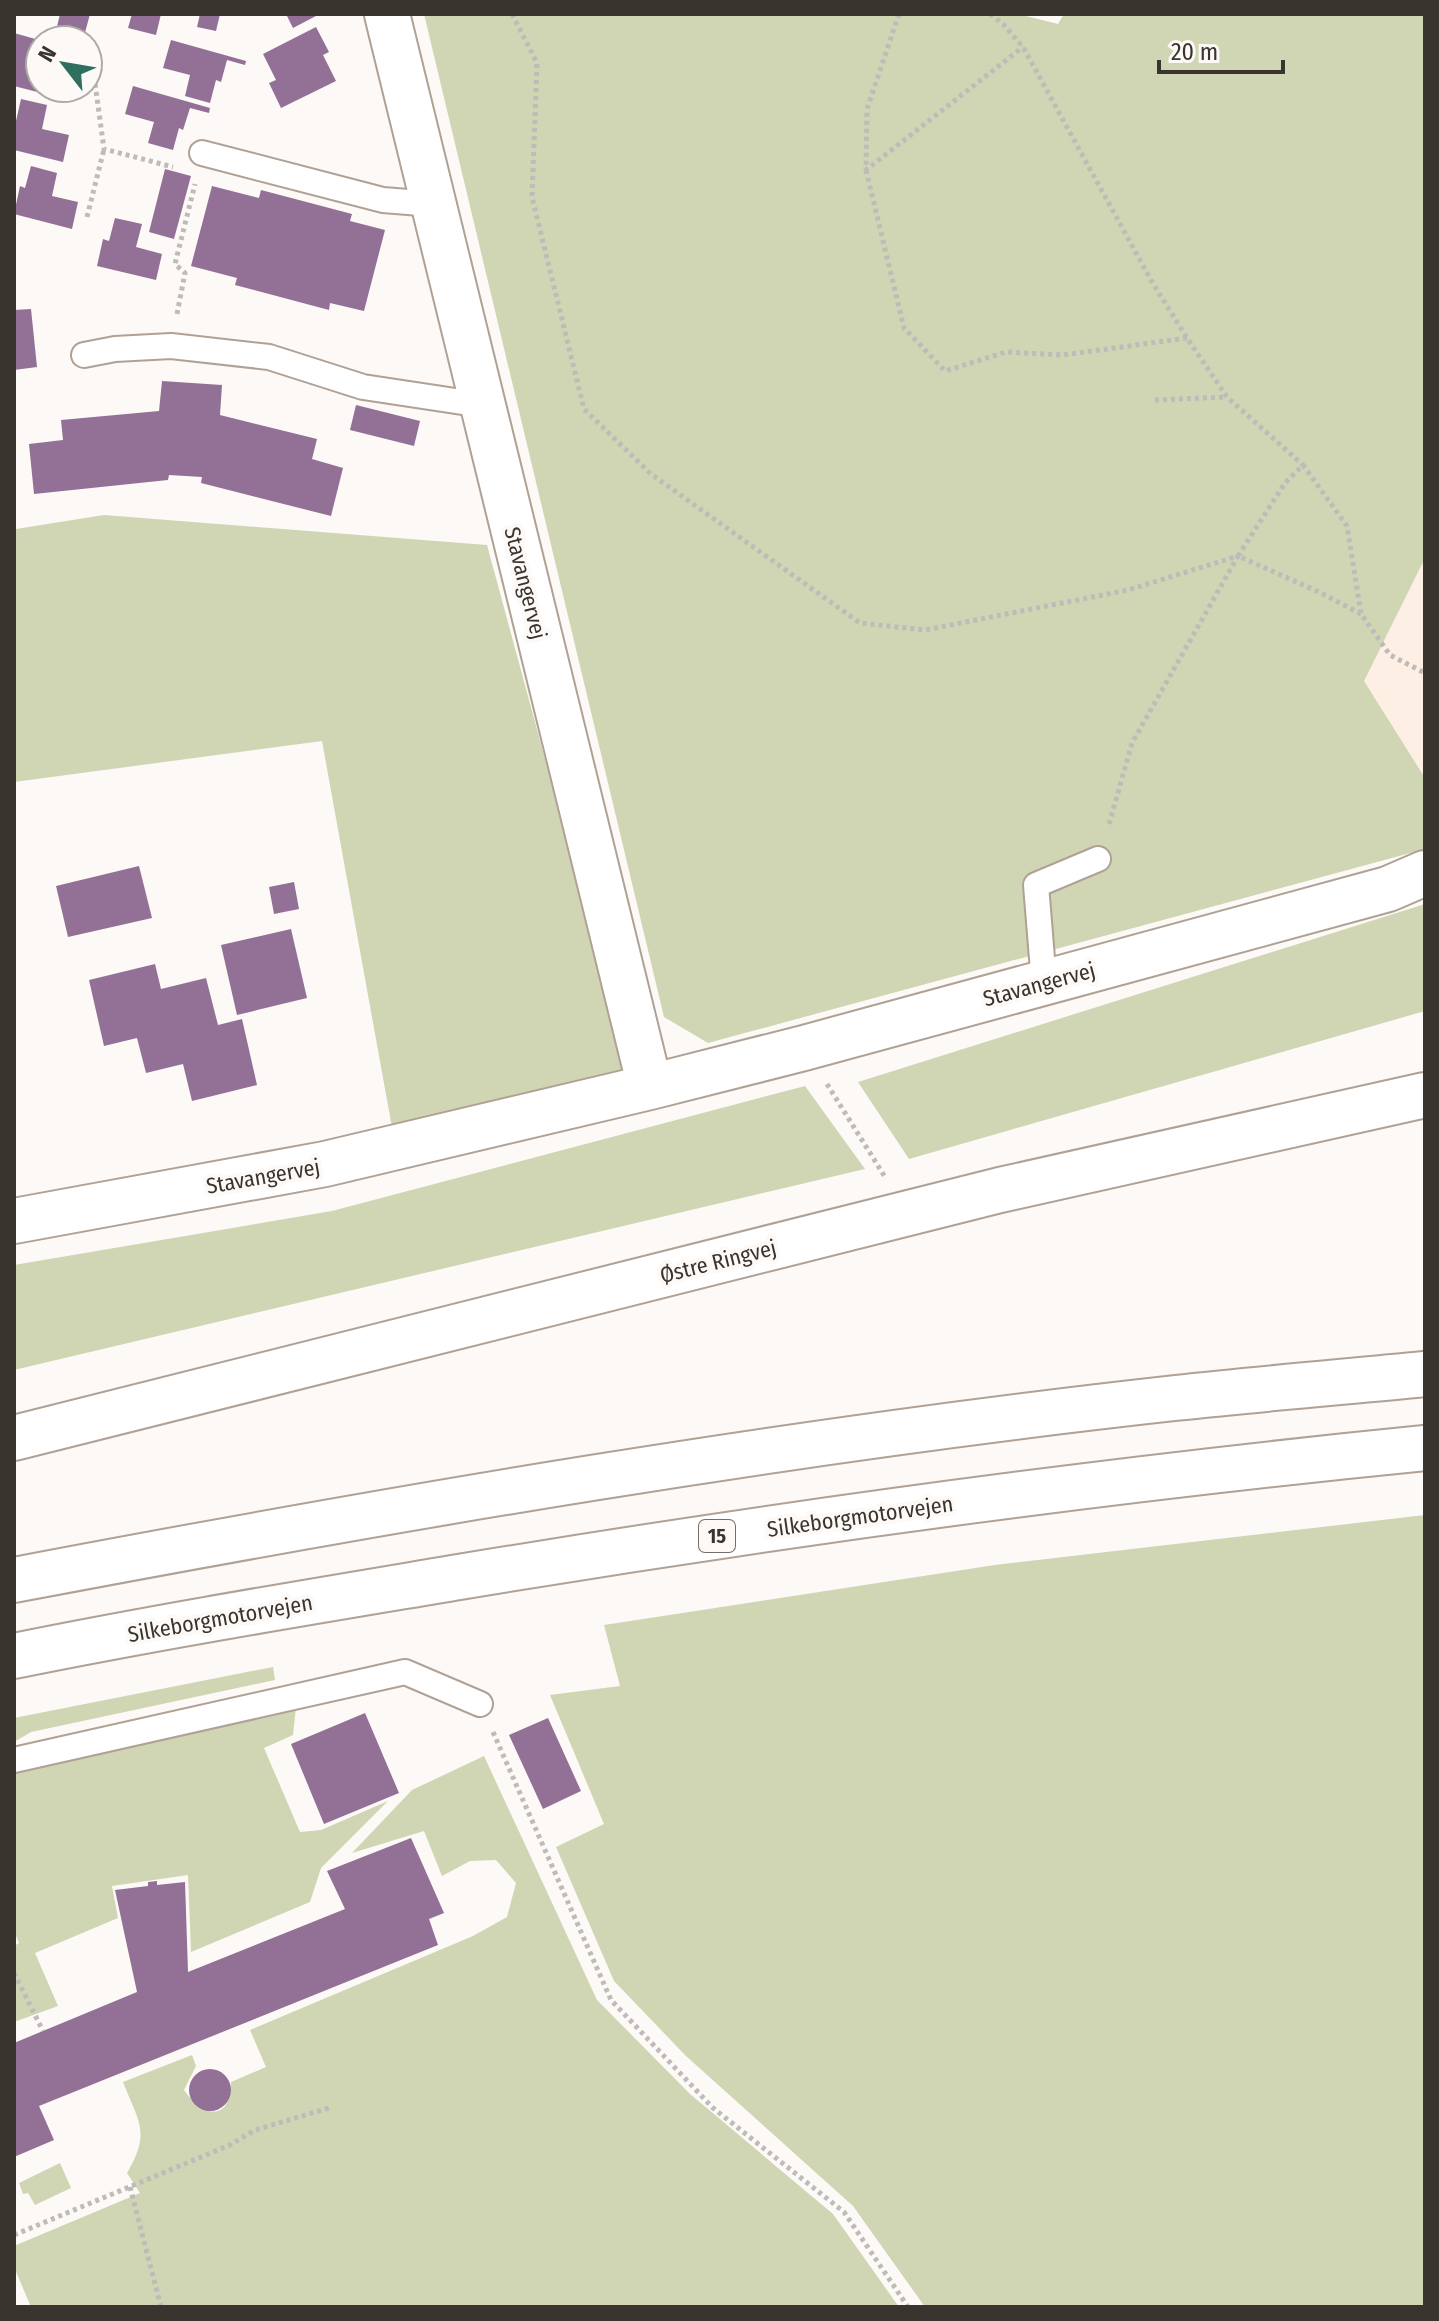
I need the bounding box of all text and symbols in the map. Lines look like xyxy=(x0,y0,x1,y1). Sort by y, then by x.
north arrow xyxy=(24,24,104,104)
scale bar xyxy=(1159,24,1283,74)
text: 20 m xyxy=(1171,38,1218,66)
text: N xyxy=(32,41,62,67)
street label: Stavangervej xyxy=(499,524,553,642)
street label: Stavangervej xyxy=(980,957,1098,1012)
street label: Stavangervej xyxy=(204,1153,322,1200)
street label: Østre Ringvej xyxy=(657,1234,779,1289)
street label: Silkeborgmotorvejen xyxy=(765,1490,955,1543)
road number: 15 xyxy=(699,1520,735,1552)
street label: Silkeborgmotorvejen xyxy=(125,1589,315,1648)

